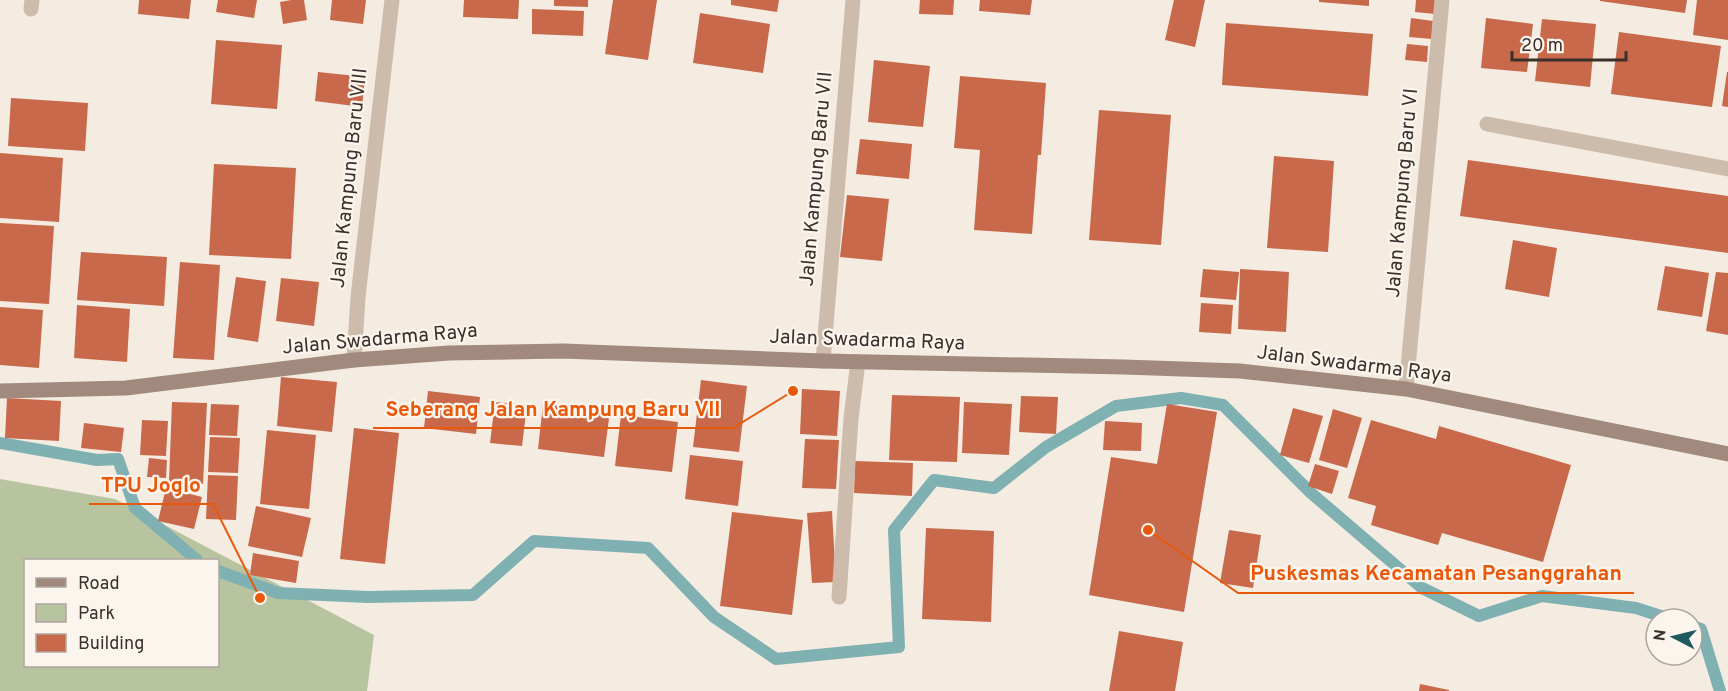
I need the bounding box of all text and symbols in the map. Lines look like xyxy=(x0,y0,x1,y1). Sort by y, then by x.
scale bar xyxy=(1512,24,1626,62)
text: 20 m xyxy=(1521,35,1563,58)
street label: Jalan Kampung Baru VIII xyxy=(326,67,374,289)
street label: Jalan Kampung Baru VII xyxy=(795,70,839,288)
street label: Jalan Kampung Baru VI xyxy=(1381,87,1425,299)
street label: Jalan Swadarma Raya xyxy=(281,319,479,361)
street label: Jalan Swadarma Raya xyxy=(769,325,965,357)
street label: Jalan Swadarma Raya xyxy=(1255,340,1453,390)
callout: Seberang Jalan Kampung Baru VII xyxy=(373,389,733,428)
text: Seberang Jalan Kampung Baru VII xyxy=(386,397,721,424)
callout: TPU Joglo xyxy=(89,465,213,504)
text: TPU Joglo xyxy=(101,473,201,500)
callout: Puskesmas Kecamatan Pesanggrahan xyxy=(1238,554,1634,593)
legend xyxy=(24,559,219,667)
text: Puskesmas Kecamatan Pesanggrahan xyxy=(1250,561,1622,588)
text: Road xyxy=(78,573,120,596)
text: Park xyxy=(78,603,115,626)
north arrow xyxy=(1644,607,1704,667)
text: N xyxy=(1650,628,1672,642)
text: Building xyxy=(78,633,144,656)

